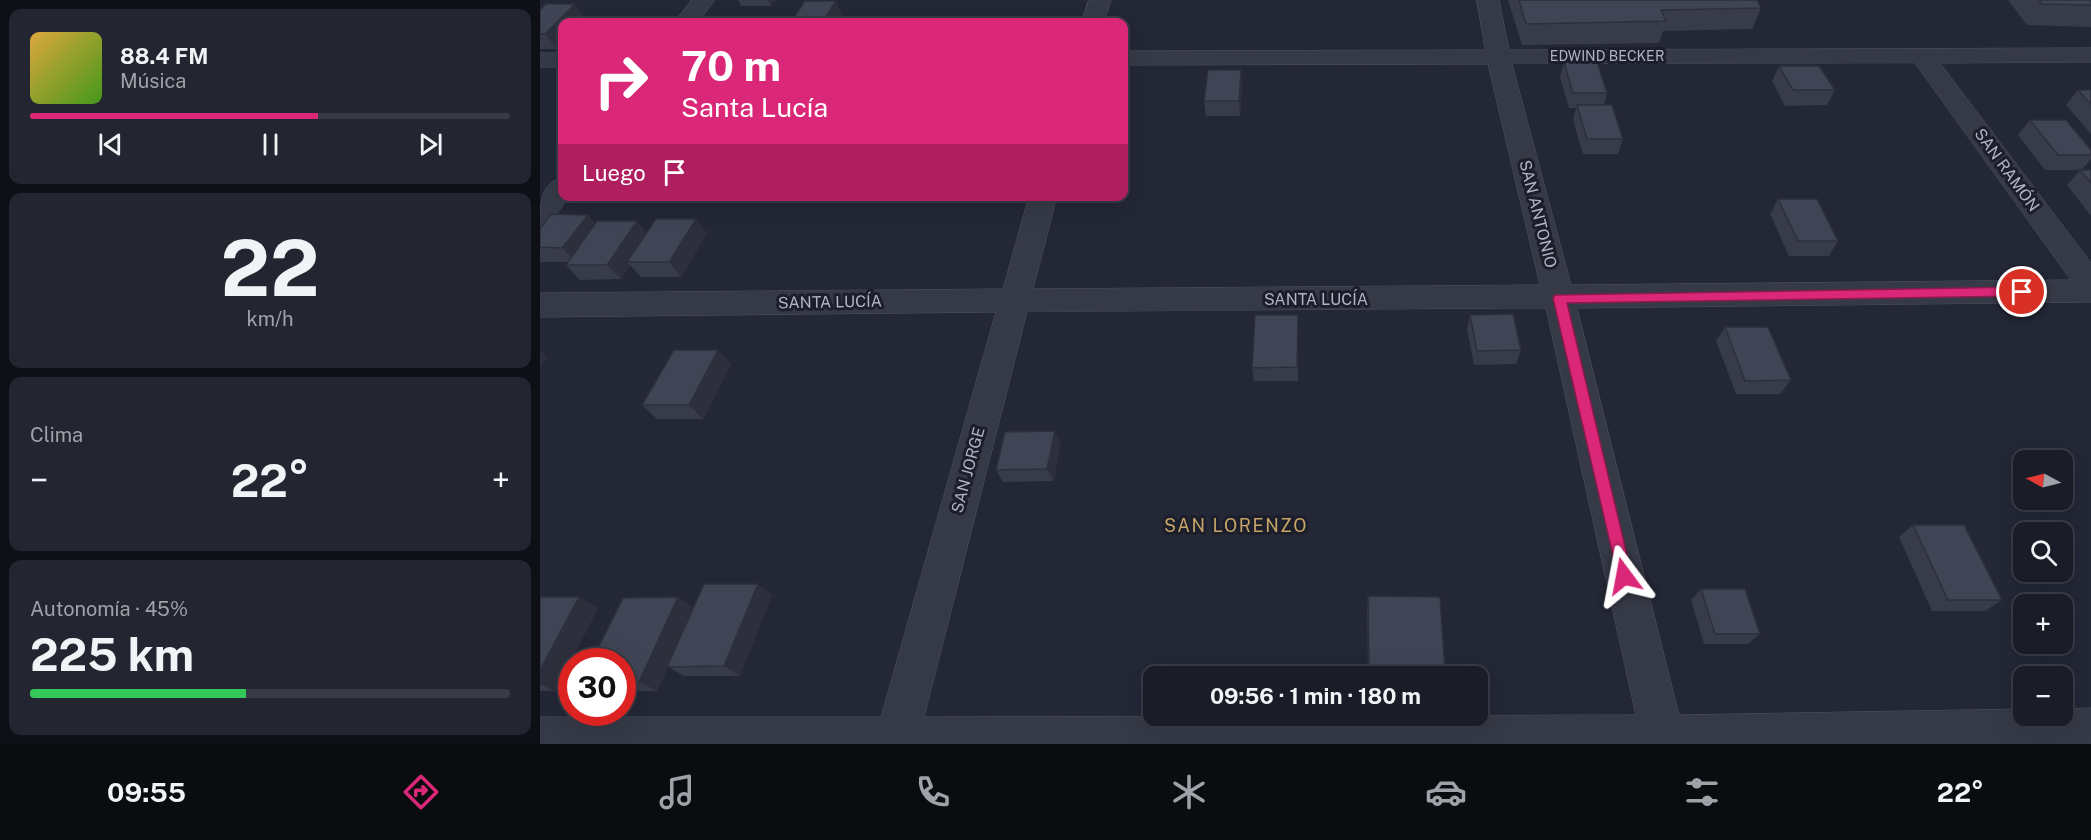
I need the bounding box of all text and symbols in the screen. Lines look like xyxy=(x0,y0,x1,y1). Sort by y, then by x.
text: 70 m xyxy=(681,41,781,90)
icon: right xyxy=(582,42,660,120)
text: 88.4 FM xyxy=(120,43,208,69)
street label: EDWIND BECKER xyxy=(1550,48,1664,64)
text: Música xyxy=(120,69,186,93)
text: Santa Lucía xyxy=(681,91,828,123)
street label: SAN RAMÓN xyxy=(1971,124,2044,215)
icon: previous xyxy=(94,128,127,161)
icon: pause xyxy=(254,128,287,161)
icon: next xyxy=(414,128,447,161)
icon: arrive xyxy=(658,156,691,189)
street label: SAN ANTONIO xyxy=(1515,158,1561,270)
text: Luego xyxy=(582,160,646,186)
text: 22 xyxy=(220,222,320,314)
pin xyxy=(1996,266,2047,317)
icon: arrive xyxy=(2005,275,2038,308)
street label: SANTA LUCÍA xyxy=(1264,289,1368,309)
street label: SANTA LUCÍA xyxy=(778,291,882,312)
text: km/h xyxy=(246,307,294,331)
text: Clima xyxy=(30,423,83,447)
street label: SAN JORGE xyxy=(947,425,989,515)
north arrow xyxy=(2013,450,2073,510)
map controls xyxy=(2013,450,2073,726)
text: 22° xyxy=(231,454,309,507)
text: − xyxy=(30,461,48,499)
text: + xyxy=(492,461,510,499)
district label: SAN LORENZO xyxy=(1164,515,1308,536)
button: search xyxy=(2013,522,2073,582)
position arrow xyxy=(1592,544,1656,608)
button: + xyxy=(2013,594,2073,654)
text: Autonomía · 45% xyxy=(30,597,188,621)
text: 225 km xyxy=(30,628,194,681)
speed limit sign: 30 xyxy=(558,648,636,726)
button: − xyxy=(2013,666,2073,726)
text: 09:56 · 1 min · 180 m xyxy=(1210,683,1421,709)
icon: directions xyxy=(400,771,442,813)
icon: music xyxy=(656,771,698,813)
icon: phone xyxy=(912,771,954,813)
icon: climate xyxy=(1168,771,1210,813)
icon: car xyxy=(1425,771,1467,813)
icon: filters xyxy=(1681,771,1723,813)
text: 09:55 xyxy=(107,776,186,808)
text: 22° xyxy=(1937,776,1984,808)

